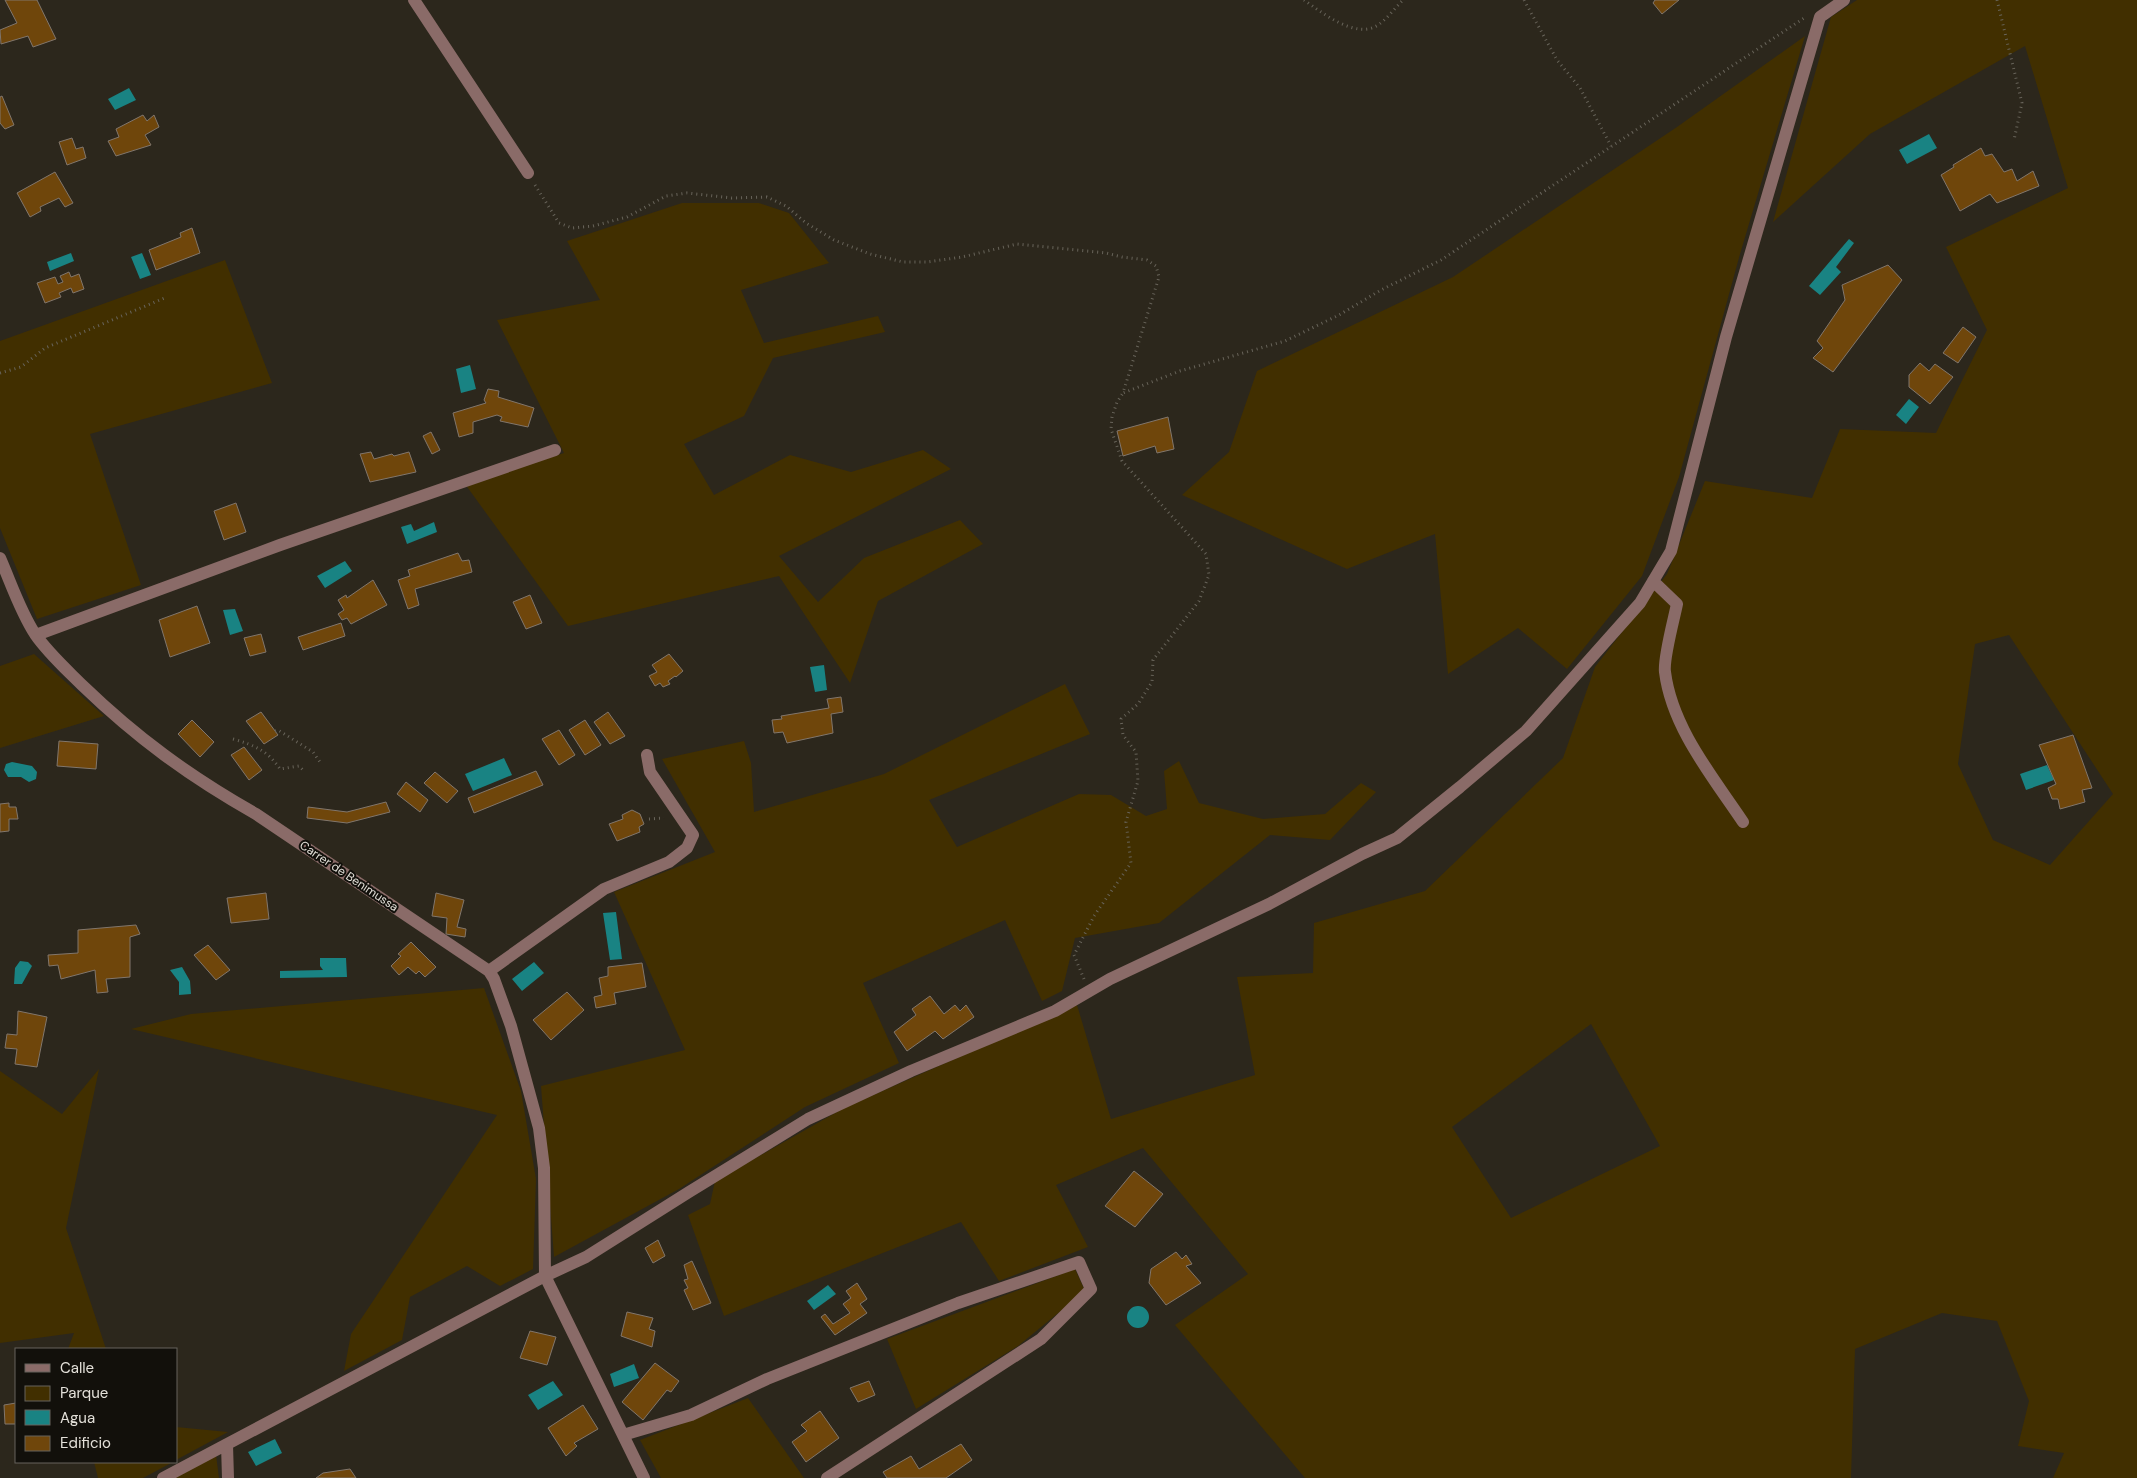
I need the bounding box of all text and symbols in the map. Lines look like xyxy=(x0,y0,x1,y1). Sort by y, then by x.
street label: Carrer de Benimussa xyxy=(297,837,401,915)
legend xyxy=(15,1348,178,1463)
text: Calle xyxy=(60,1358,94,1378)
text: Parque xyxy=(60,1383,108,1403)
text: Agua xyxy=(60,1408,95,1428)
text: Edificio xyxy=(60,1433,111,1453)

